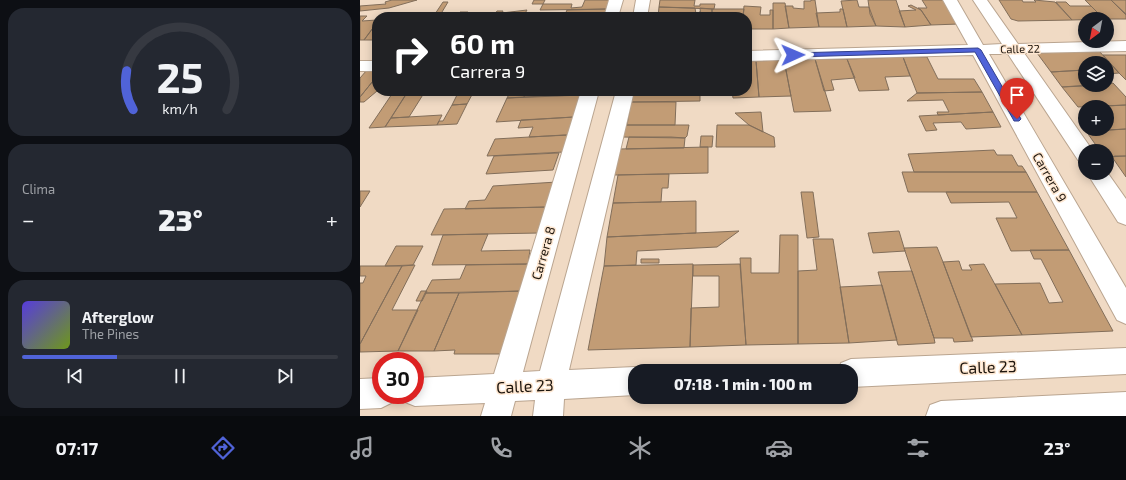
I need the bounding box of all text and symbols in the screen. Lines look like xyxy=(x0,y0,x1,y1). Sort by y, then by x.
north arrow xyxy=(1078,12,1114,48)
map controls xyxy=(1078,12,1114,180)
text: 60 m xyxy=(450,26,515,60)
icon: right xyxy=(384,28,436,80)
position arrow xyxy=(772,34,814,76)
street label: Calle 22 xyxy=(1000,42,1040,55)
text: 25 xyxy=(156,51,204,101)
button: layers xyxy=(1078,56,1114,92)
text: Carrera 9 xyxy=(450,60,525,82)
pin xyxy=(1000,78,1034,119)
icon: arrive xyxy=(1006,84,1028,106)
text: km/h xyxy=(162,100,198,117)
button: + xyxy=(1078,100,1114,136)
button: − xyxy=(1078,144,1114,180)
street label: Carrera 9 xyxy=(1029,149,1071,205)
text: Clima xyxy=(22,181,55,197)
text: 23° xyxy=(158,201,203,237)
text: − xyxy=(22,206,35,232)
text: + xyxy=(326,206,338,232)
street label: Carrera 8 xyxy=(528,224,558,282)
text: Afterglow xyxy=(82,308,154,326)
text: The Pines xyxy=(82,326,139,342)
speed limit sign: 30 xyxy=(372,352,424,404)
street label: Calle 23 xyxy=(959,356,1017,377)
icon: previous xyxy=(64,365,86,387)
icon: pause xyxy=(169,365,191,387)
icon: next xyxy=(274,365,296,387)
street label: Calle 23 xyxy=(496,375,554,396)
text: 07:18 · 1 min · 100 m xyxy=(674,375,812,393)
icon: directions xyxy=(209,434,237,462)
icon: music xyxy=(348,434,376,462)
icon: phone xyxy=(487,434,515,462)
icon: climate xyxy=(626,434,654,462)
icon: car xyxy=(765,434,793,462)
icon: filters xyxy=(904,434,932,462)
text: 07:17 xyxy=(56,437,98,459)
text: 23° xyxy=(1044,437,1070,459)

